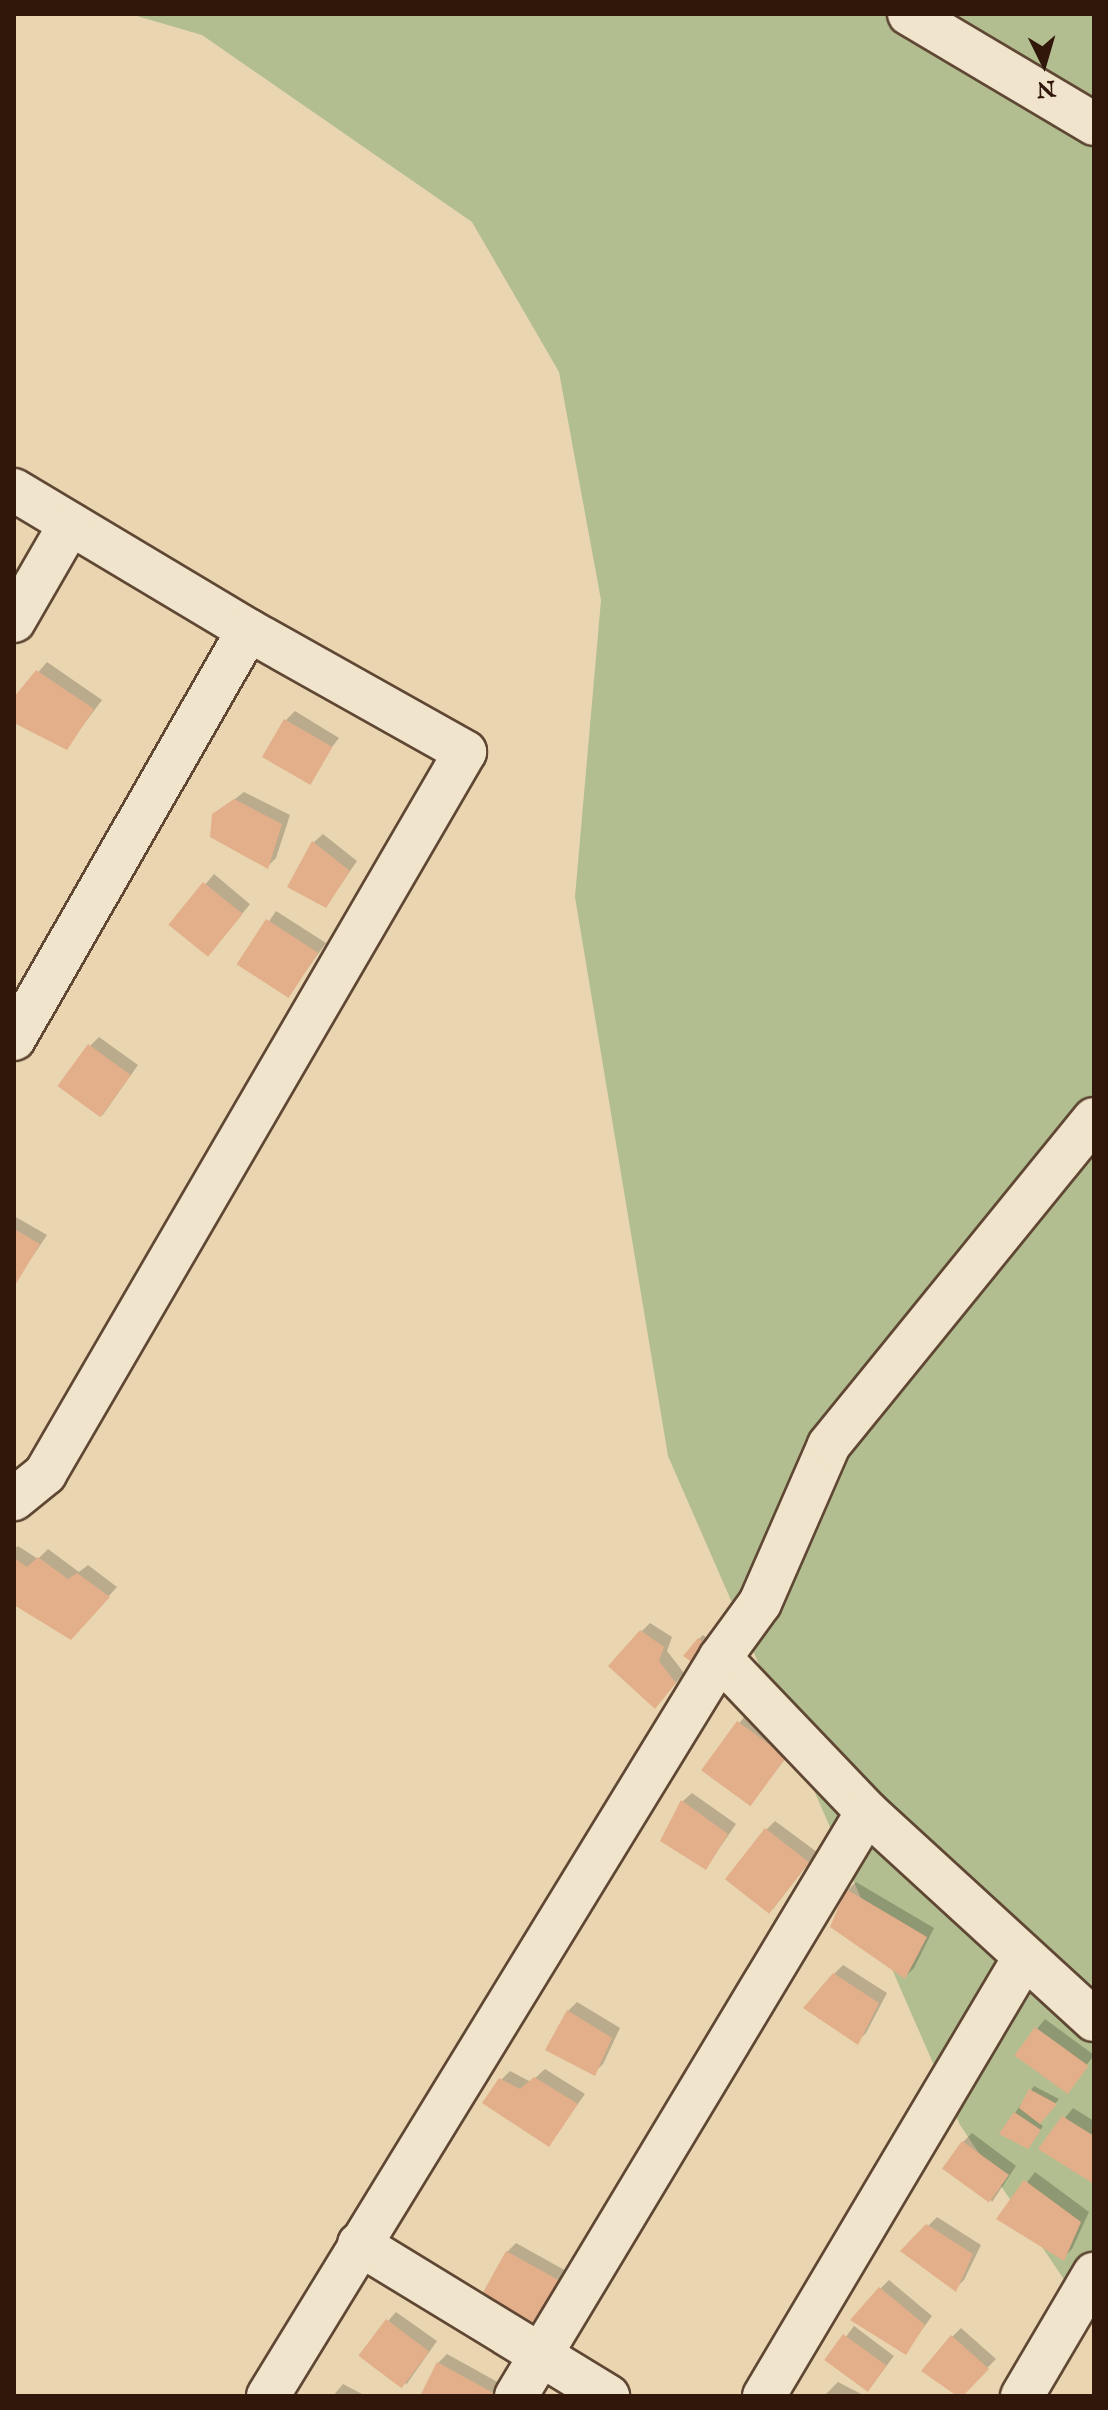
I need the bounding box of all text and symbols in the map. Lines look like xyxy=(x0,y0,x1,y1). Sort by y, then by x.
north arrow xyxy=(1004,24,1084,104)
text: N xyxy=(1035,73,1057,103)

